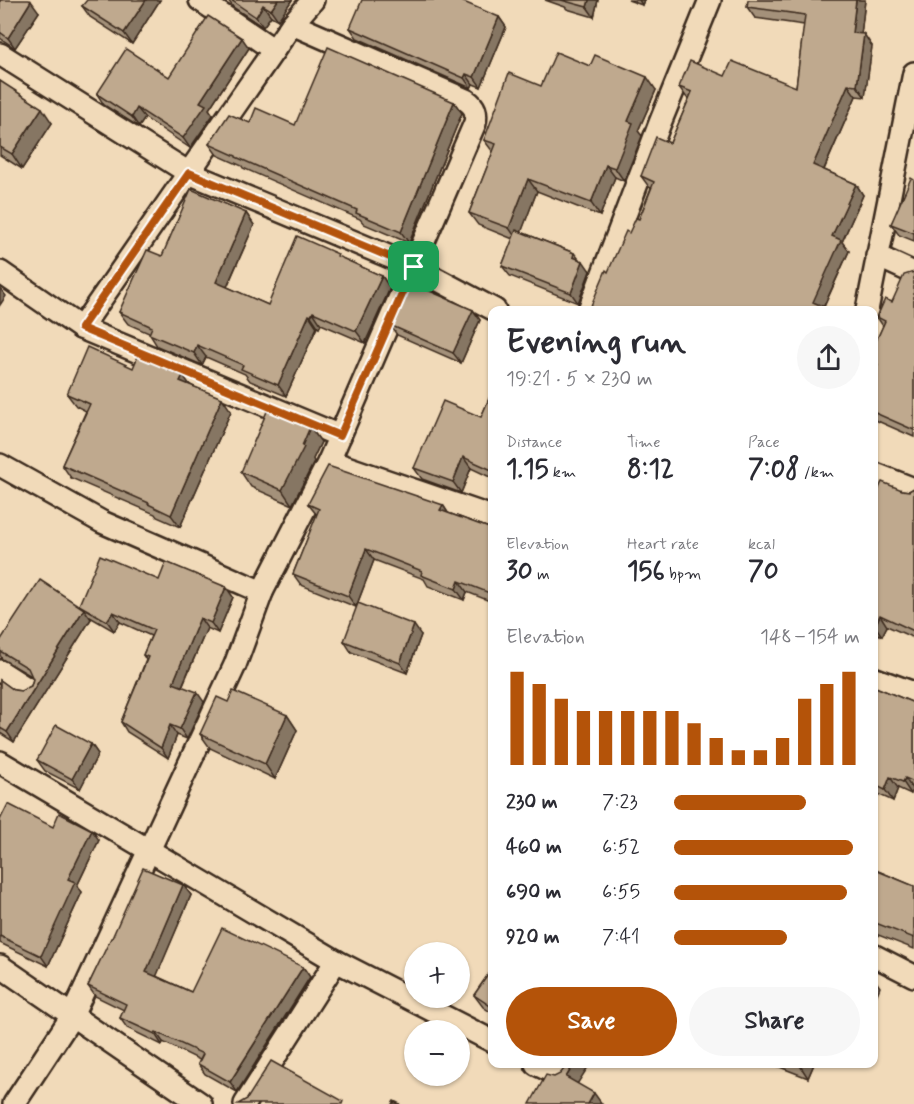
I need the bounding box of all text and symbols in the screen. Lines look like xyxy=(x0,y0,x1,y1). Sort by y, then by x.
pin xyxy=(388,241,439,292)
icon: arrive xyxy=(397,250,430,283)
text: Evening run xyxy=(506,321,686,365)
button: share xyxy=(797,326,860,389)
text: 19:21 · 5 × 230 m xyxy=(506,366,653,393)
text: Distance xyxy=(506,432,562,453)
text: Time xyxy=(627,432,661,453)
text: Pace xyxy=(748,432,780,453)
text: 1.15 xyxy=(506,453,549,487)
text: 8:12 xyxy=(627,453,674,487)
text: 7:08 xyxy=(748,453,800,487)
text: km xyxy=(549,462,576,483)
text: /km xyxy=(800,462,834,483)
text: Elevation xyxy=(506,534,569,555)
text: Heart rate xyxy=(627,534,699,555)
text: kcal xyxy=(748,534,775,555)
text: 30 xyxy=(506,555,533,589)
text: 156 xyxy=(627,555,665,589)
text: 70 xyxy=(748,555,779,589)
text: m xyxy=(533,564,550,585)
text: bpm xyxy=(665,564,701,585)
text: Elevation xyxy=(506,624,585,651)
text: 148–154 m xyxy=(760,624,860,651)
text: 230 m xyxy=(506,789,558,816)
text: 7:23 xyxy=(602,789,638,816)
text: 460 m xyxy=(506,834,562,861)
text: 6:52 xyxy=(602,834,640,861)
text: 690 m xyxy=(506,879,562,906)
text: 6:55 xyxy=(602,879,640,906)
text: 920 m xyxy=(506,924,560,951)
text: 7:41 xyxy=(602,924,640,951)
map controls xyxy=(404,942,470,1086)
button: + xyxy=(404,942,470,1008)
button: Save xyxy=(506,987,677,1056)
button: Share xyxy=(689,987,860,1056)
button: − xyxy=(404,1020,470,1086)

